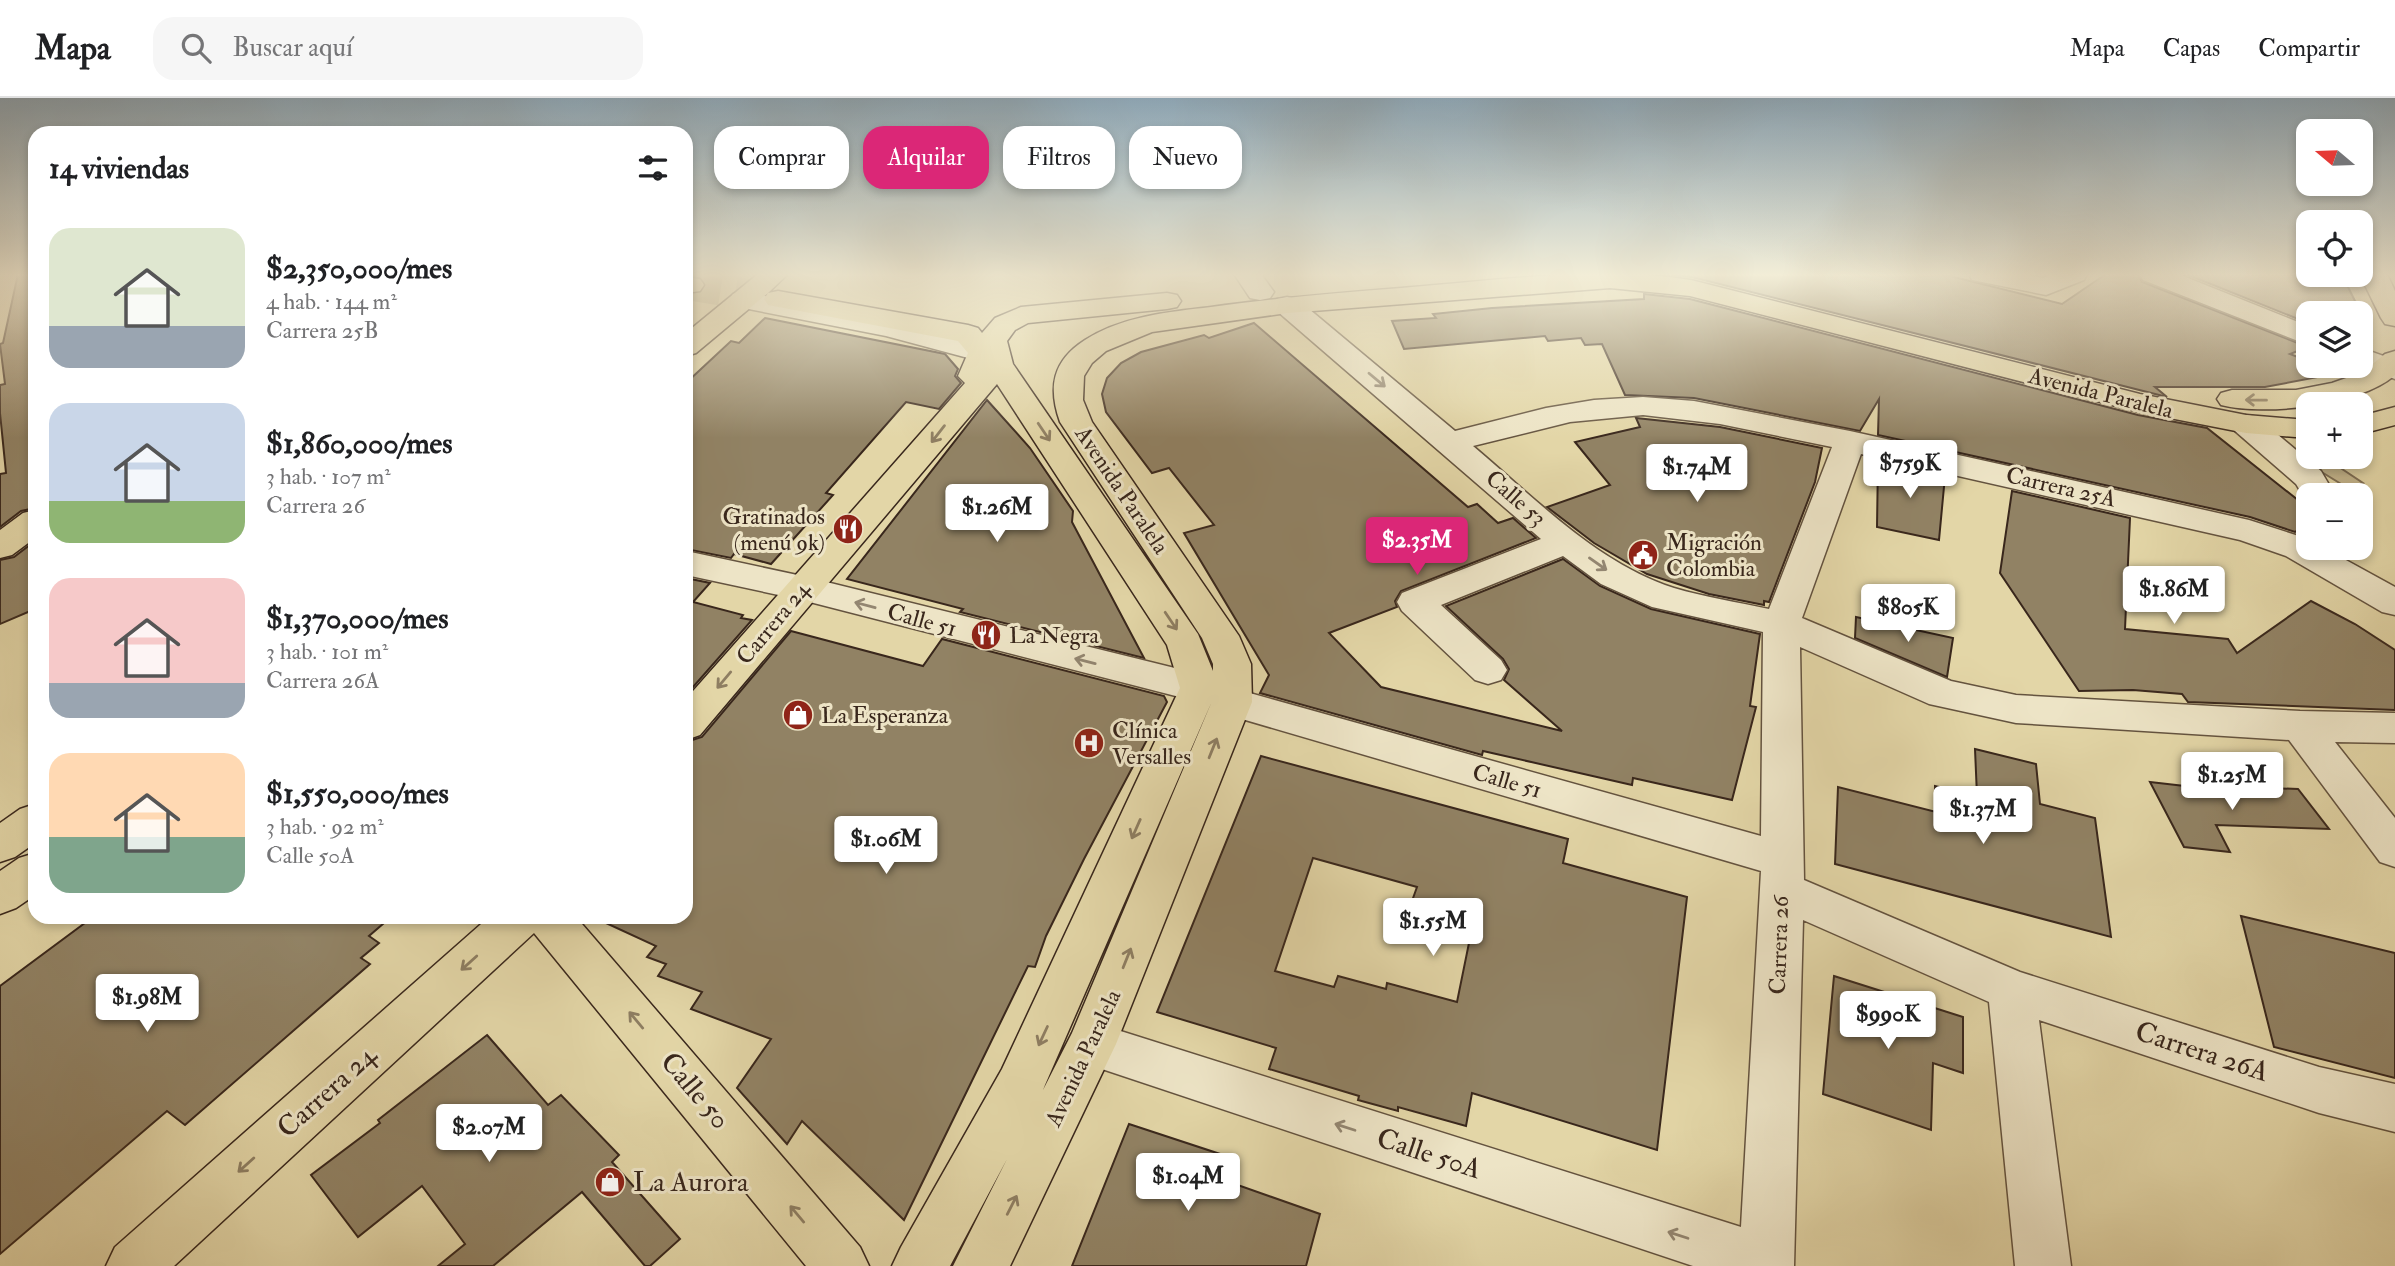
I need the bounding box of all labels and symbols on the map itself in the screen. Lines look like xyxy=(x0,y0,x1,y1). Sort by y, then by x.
north arrow xyxy=(2296,119,2373,196)
street label: Avenida Paralela xyxy=(2025,361,2177,425)
one-way arrow xyxy=(1367,372,1385,388)
one-way arrow xyxy=(2245,393,2268,407)
street label: Avenida Paralela xyxy=(1068,420,1176,560)
one-way arrow xyxy=(1037,422,1051,441)
one-way arrow xyxy=(930,424,945,443)
pin: $759K xyxy=(1861,440,1959,500)
pin: $1.74M xyxy=(1640,444,1754,504)
street label: Carrera 25A xyxy=(2003,460,2119,514)
street label: Calle 53 xyxy=(1480,464,1552,532)
pin: $1.26M xyxy=(940,484,1054,544)
place label: Gratinados (menú 9k) xyxy=(722,502,825,557)
restaurant icon: Gratinados (menú 9k) xyxy=(831,512,865,546)
pin: $2.35M xyxy=(1360,518,1474,577)
place label: Migración Colombia xyxy=(1666,528,1762,583)
public building icon: Migración Colombia xyxy=(1626,538,1660,572)
one-way arrow xyxy=(1587,557,1607,571)
pin: $1.86M xyxy=(2117,566,2231,626)
street label: Carrera 24 xyxy=(730,574,817,671)
pin: $805K xyxy=(1859,584,1957,644)
street label: Calle 51 xyxy=(884,597,960,643)
one-way arrow xyxy=(854,598,876,611)
one-way arrow xyxy=(1163,611,1178,630)
restaurant icon: La Negra xyxy=(969,618,1003,652)
place label: La Negra xyxy=(1009,621,1100,650)
one-way arrow xyxy=(1074,654,1097,667)
one-way arrow xyxy=(716,670,732,688)
shop icon: La Esperanza xyxy=(781,698,815,732)
place label: La Esperanza xyxy=(821,701,949,731)
place label: Clínica Versalles xyxy=(1112,716,1191,771)
hospital icon: Clínica Versalles xyxy=(1072,726,1106,760)
one-way arrow xyxy=(1208,737,1221,759)
pin: $1.25M xyxy=(2175,752,2289,812)
street label: Calle 51 xyxy=(1469,757,1545,805)
pin: $1.37M xyxy=(1926,786,2040,846)
pin: $1.06M xyxy=(829,816,943,876)
one-way arrow xyxy=(1129,817,1142,839)
street label: Carrera 26 xyxy=(1763,894,1795,995)
pin: $1.55M xyxy=(1376,898,1490,958)
one-way arrow xyxy=(1122,948,1135,970)
one-way arrow xyxy=(460,955,478,971)
pin: $1.98M xyxy=(90,974,204,1034)
street label: Avenida Paralela xyxy=(1038,984,1128,1132)
pin: $990K xyxy=(1839,992,1937,1051)
one-way arrow xyxy=(628,1012,644,1030)
street label: Carrera 26A xyxy=(2131,1014,2273,1090)
one-way arrow xyxy=(1036,1025,1049,1046)
street label: Carrera 24 xyxy=(270,1037,385,1146)
street label: Calle 50 xyxy=(653,1045,737,1137)
pin: $2.07M xyxy=(432,1104,546,1164)
one-way arrow xyxy=(1335,1119,1357,1132)
street label: Calle 50A xyxy=(1372,1121,1486,1187)
pin: $1.04M xyxy=(1131,1154,1245,1213)
one-way arrow xyxy=(237,1157,255,1173)
shop icon: La Aurora xyxy=(593,1165,627,1199)
place label: La Aurora xyxy=(633,1165,749,1200)
one-way arrow xyxy=(1005,1195,1019,1216)
one-way arrow xyxy=(789,1205,805,1223)
one-way arrow xyxy=(1668,1228,1690,1240)

